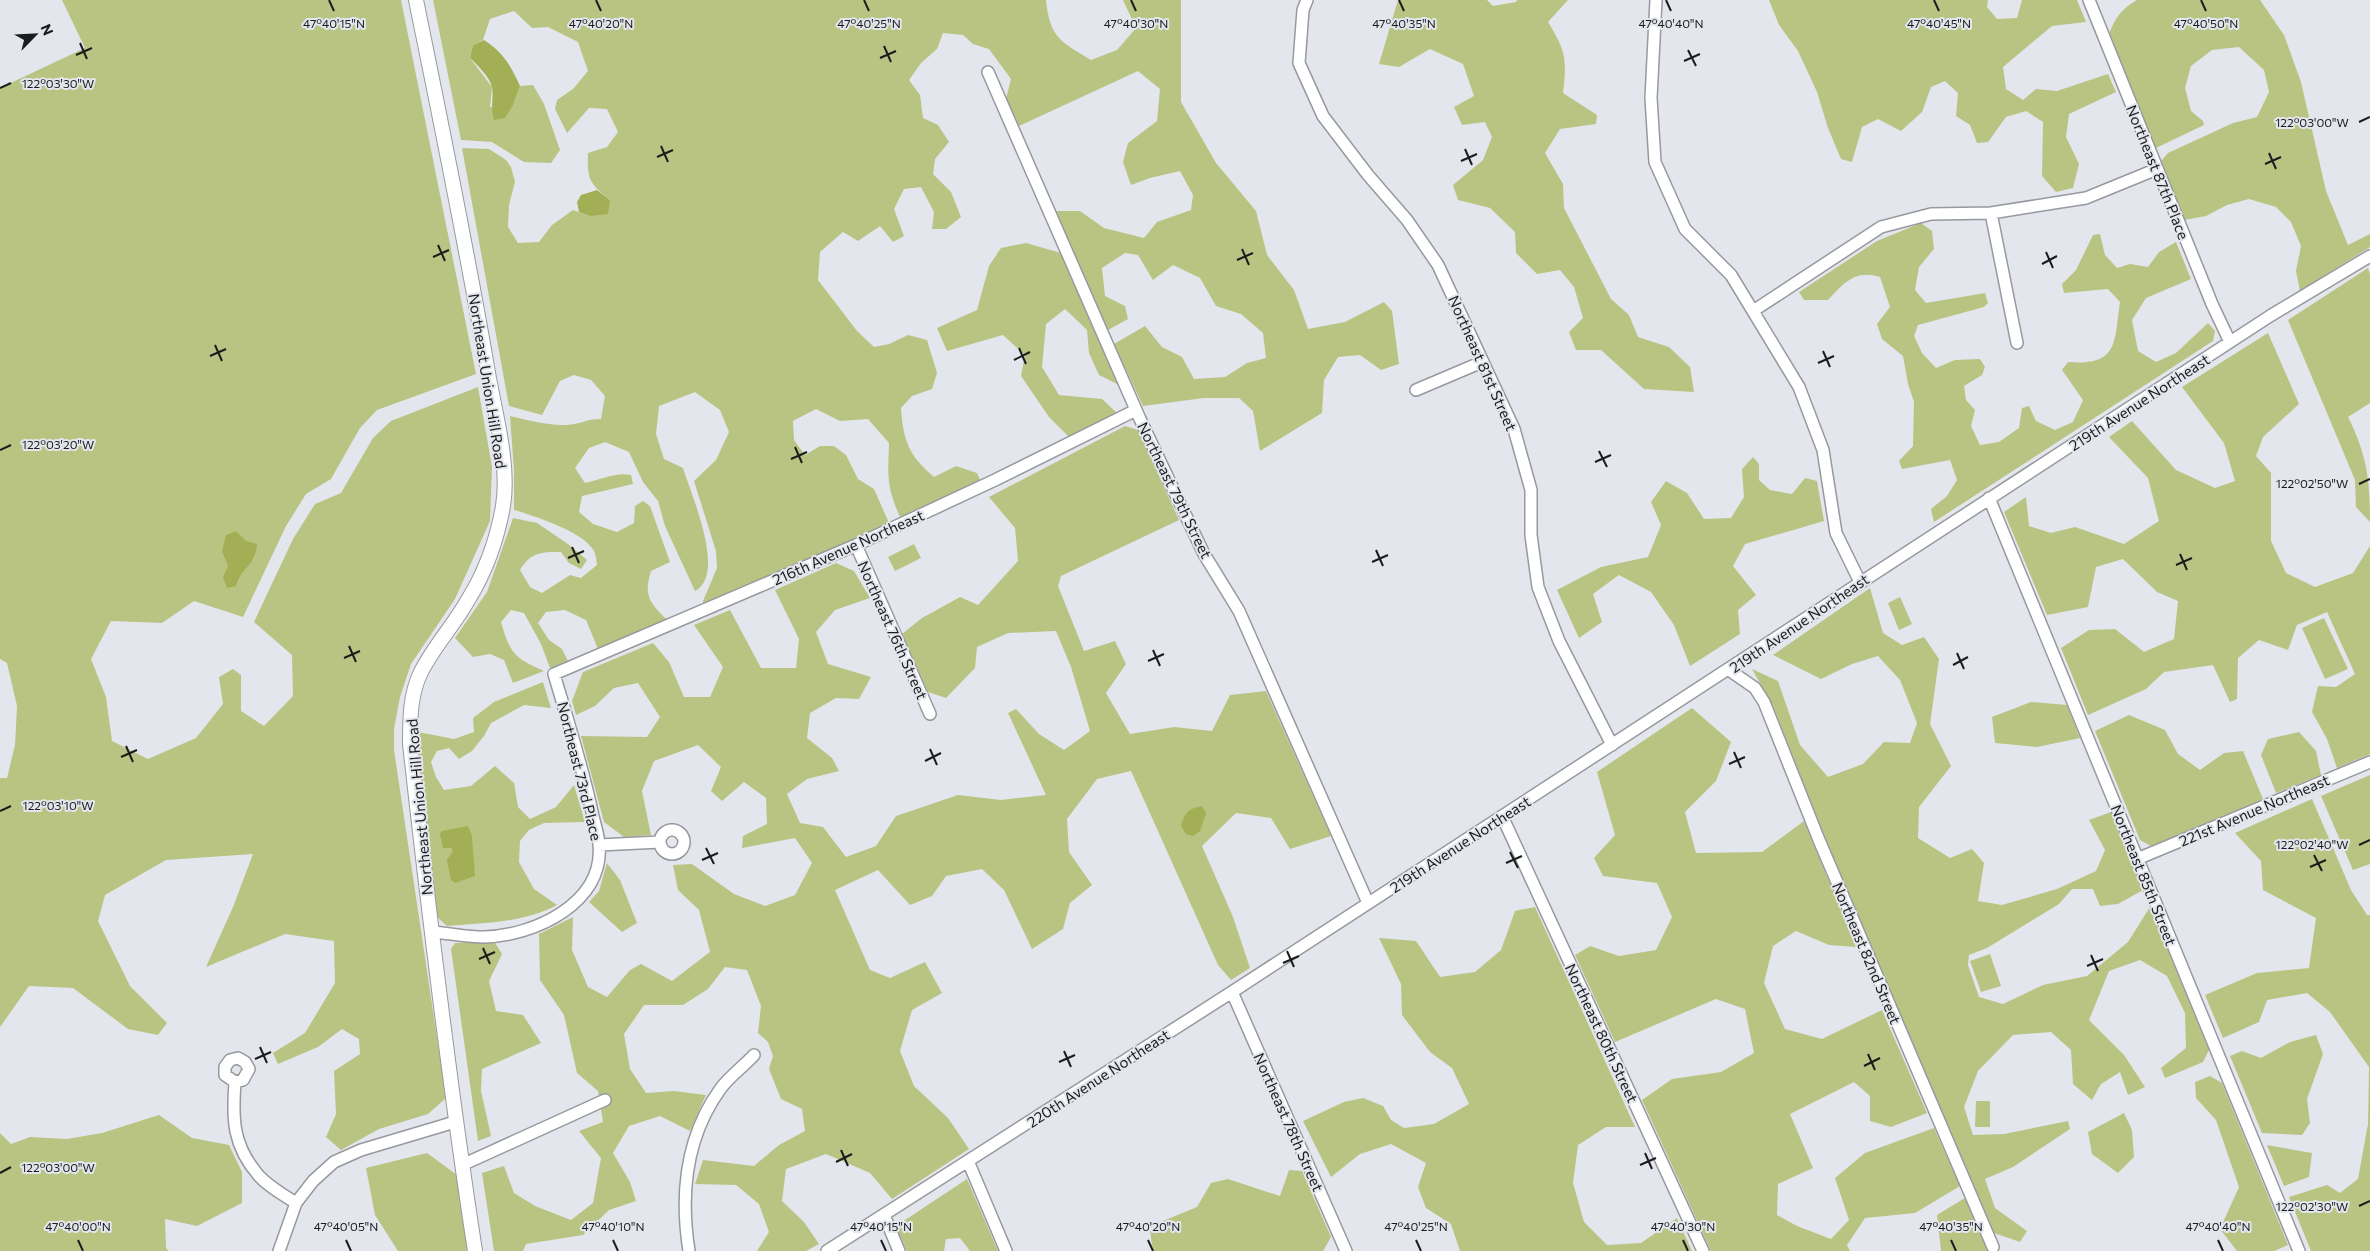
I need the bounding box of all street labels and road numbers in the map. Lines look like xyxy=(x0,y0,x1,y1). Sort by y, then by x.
street label: Northeast 87th Place xyxy=(2123,102,2193,242)
street label: Northeast Union Hill Road xyxy=(465,292,511,470)
street label: Northeast 81st Street xyxy=(1445,293,1521,433)
street label: 219th Avenue Northeast xyxy=(2065,350,2213,454)
street label: Northeast 79th Street xyxy=(1134,419,1216,561)
street label: 216th Avenue Northeast xyxy=(769,505,927,589)
street label: Northeast 76th Street xyxy=(854,558,932,702)
street label: 219th Avenue Northeast xyxy=(1726,570,1872,676)
street label: Northeast 73rd Place xyxy=(554,700,606,842)
street label: Northeast Union Hill Road xyxy=(402,718,436,896)
street label: 221st Avenue Northeast xyxy=(2176,770,2332,850)
street label: 219th Avenue Northeast xyxy=(1386,792,1534,896)
street label: Northeast 85th Street xyxy=(2108,802,2180,948)
street label: Northeast 82nd Street xyxy=(1829,879,1905,1027)
street label: Northeast 80th Street xyxy=(1562,961,1642,1105)
street label: 220th Avenue Northeast xyxy=(1023,1025,1173,1131)
street label: Northeast 78th Street xyxy=(1250,1050,1328,1194)

